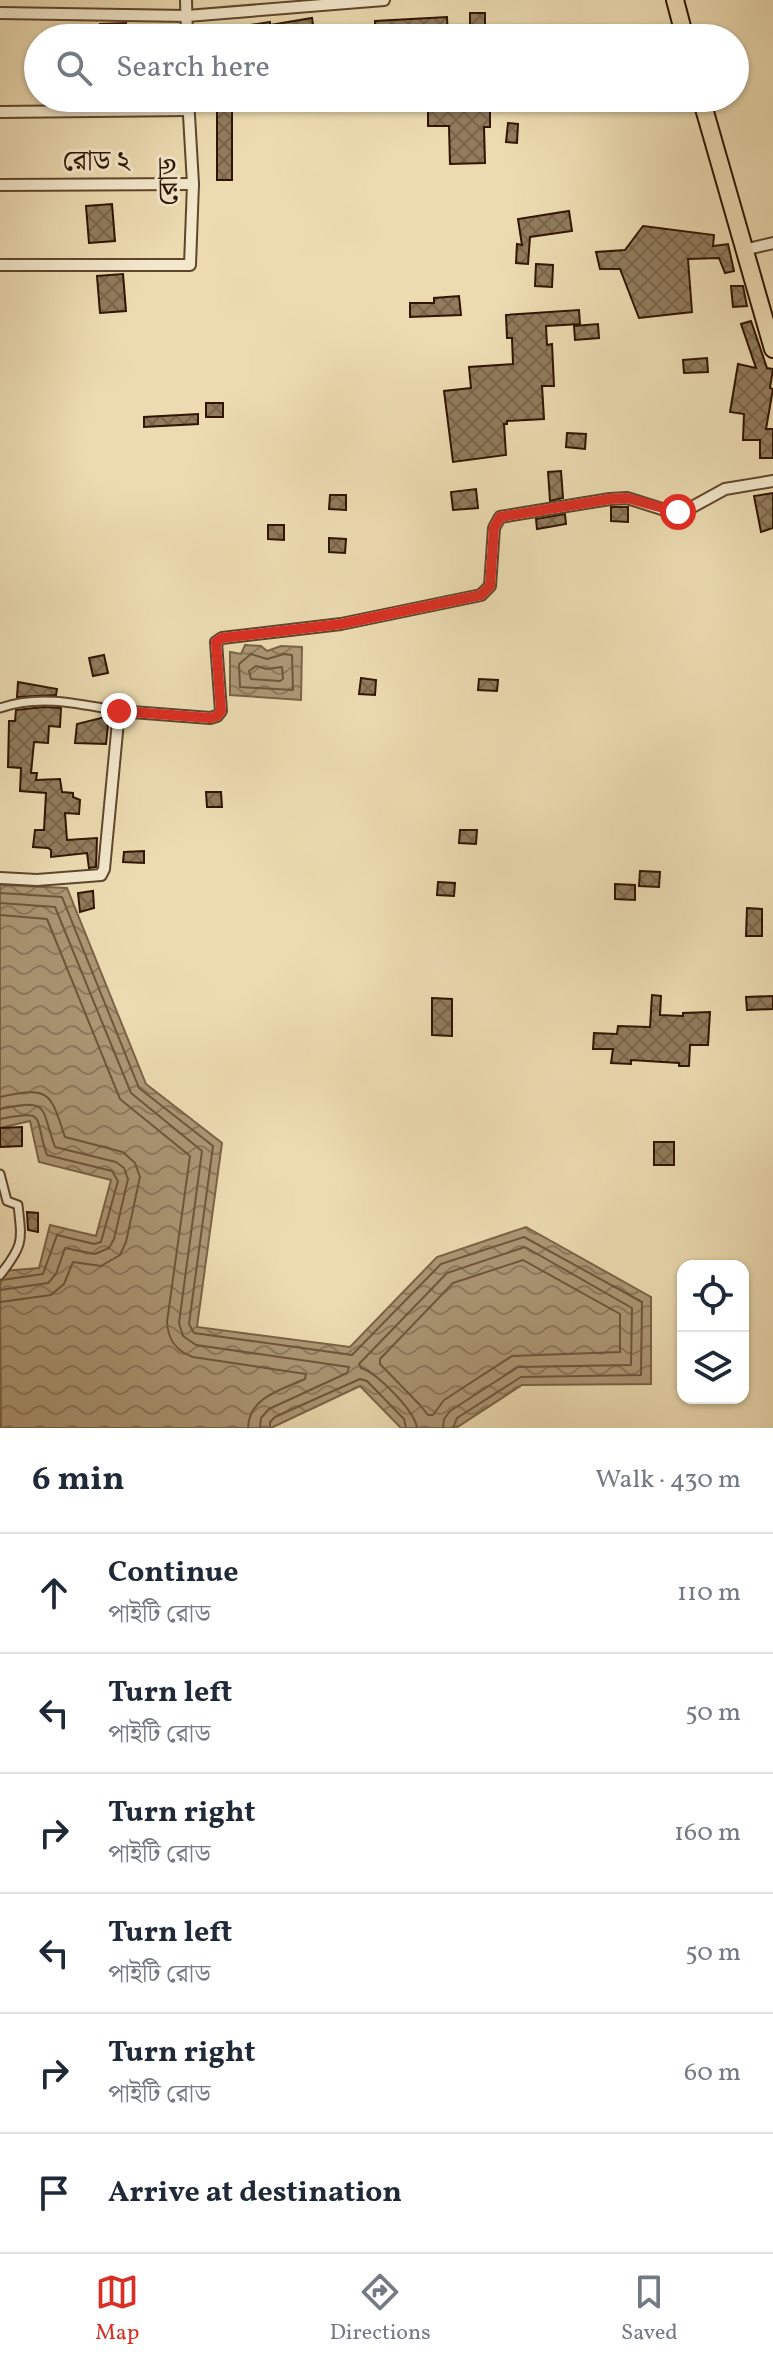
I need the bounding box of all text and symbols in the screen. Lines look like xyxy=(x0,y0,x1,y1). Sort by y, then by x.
search box xyxy=(24,24,749,112)
icon: search xyxy=(52,46,96,90)
text: Search here xyxy=(116,47,270,89)
street label: রোড ২ xyxy=(62,143,131,182)
street label: রোড xyxy=(150,156,189,206)
route start xyxy=(660,494,696,530)
route end xyxy=(101,693,137,729)
map controls xyxy=(677,1260,749,1404)
button: locate xyxy=(677,1260,749,1332)
button: layers xyxy=(677,1332,749,1404)
text: 6 min xyxy=(32,1457,125,1504)
text: Walk · 430 m xyxy=(595,1462,741,1498)
text: Continue xyxy=(108,1552,239,1594)
icon: ahead xyxy=(32,1571,76,1615)
text: 110 m xyxy=(677,1575,741,1611)
text: পাইটি রোড xyxy=(108,1597,210,1633)
text: Turn left xyxy=(108,1672,232,1714)
icon: left xyxy=(32,1691,76,1735)
text: 50 m xyxy=(685,1695,741,1731)
text: পাইটি রোড xyxy=(108,1717,210,1753)
text: Turn right xyxy=(108,1792,256,1834)
icon: right xyxy=(32,1811,76,1855)
text: 160 m xyxy=(674,1815,741,1851)
text: পাইটি রোড xyxy=(108,1837,210,1873)
text: Turn left xyxy=(108,1912,232,1954)
icon: left xyxy=(32,1931,76,1975)
text: 50 m xyxy=(685,1935,741,1971)
text: পাইটি রোড xyxy=(108,1957,210,1993)
text: Turn right xyxy=(108,2032,256,2074)
icon: right xyxy=(32,2051,76,2095)
text: 60 m xyxy=(684,2055,741,2091)
text: পাইটি রোড xyxy=(108,2077,210,2113)
icon: arrive xyxy=(32,2171,76,2215)
text: Arrive at destination xyxy=(108,2172,402,2214)
tab: Map xyxy=(95,2270,139,2349)
tab: Directions xyxy=(330,2270,431,2349)
tab: Saved xyxy=(621,2270,678,2349)

